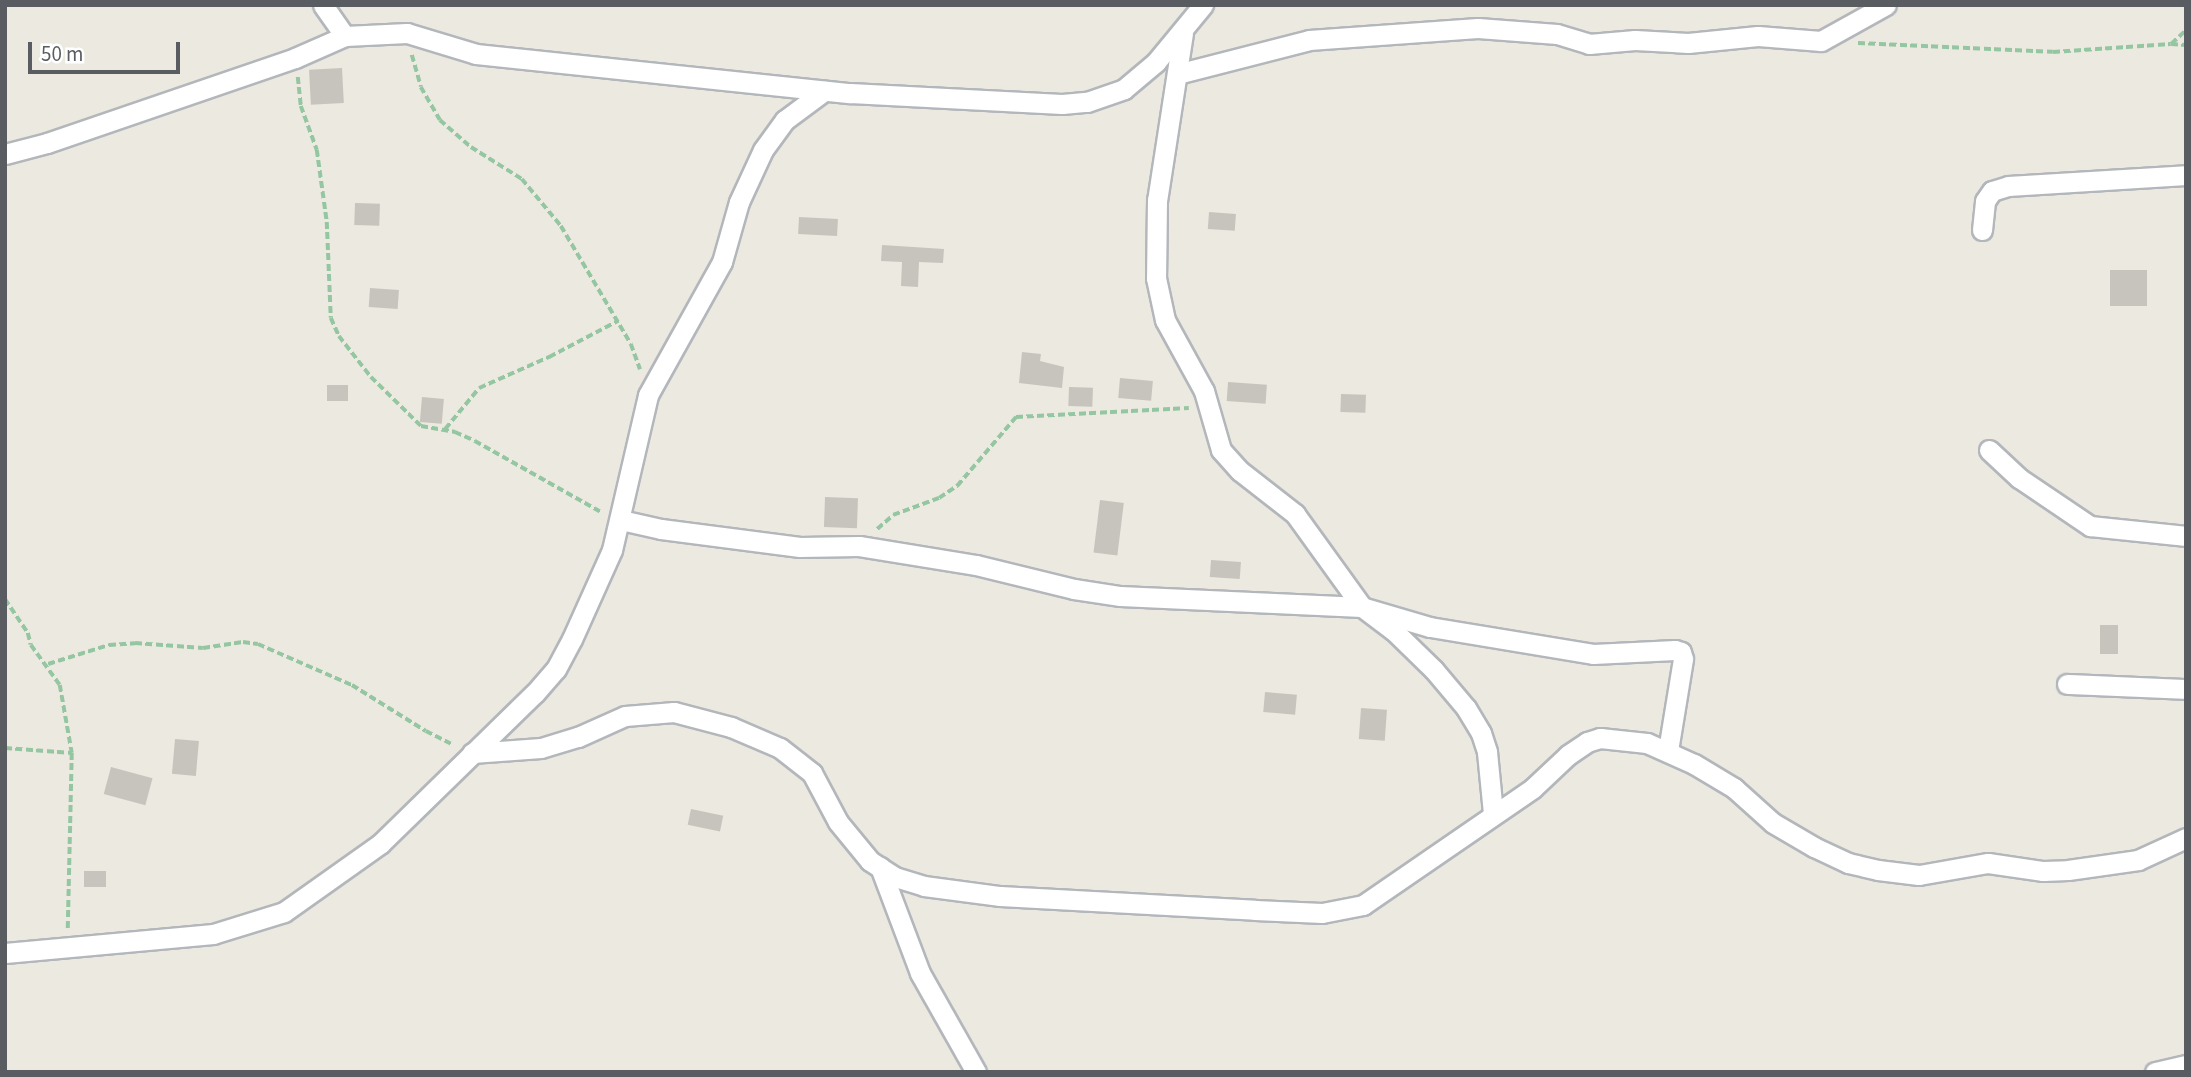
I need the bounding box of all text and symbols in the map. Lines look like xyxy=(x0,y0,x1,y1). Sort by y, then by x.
scale bar xyxy=(32,28,184,72)
text: 50 m xyxy=(41,39,83,69)

